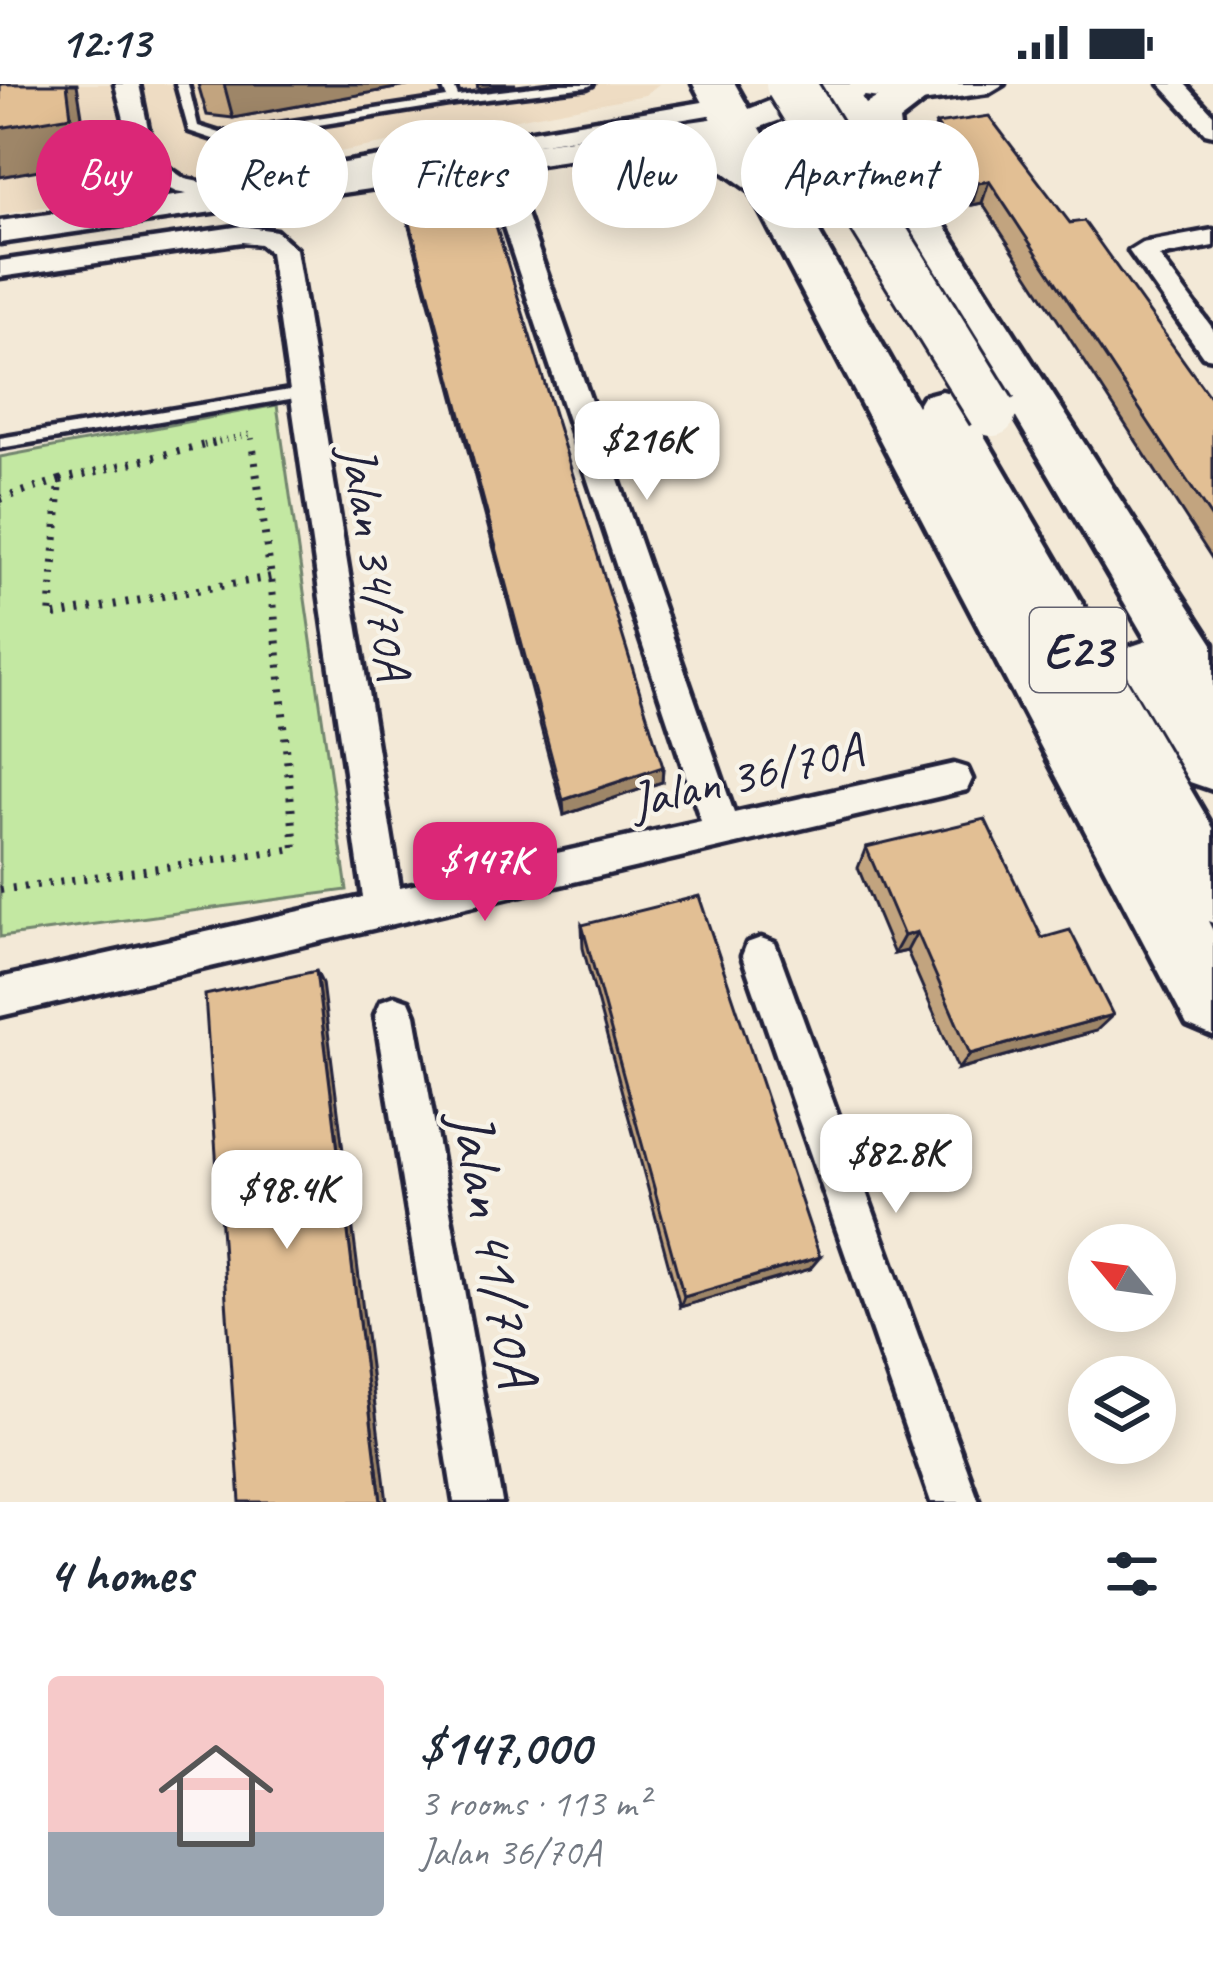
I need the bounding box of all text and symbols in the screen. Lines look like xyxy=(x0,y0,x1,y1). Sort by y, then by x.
text: 12:13 xyxy=(60,14,150,71)
chip: Buy xyxy=(36,120,172,228)
chip: Rent xyxy=(196,120,348,228)
chip: Filters xyxy=(372,120,548,228)
chip: New xyxy=(572,120,717,228)
chip: Apartment xyxy=(741,120,979,228)
pin: $216K xyxy=(563,401,731,503)
text: $216K xyxy=(602,415,692,464)
street label: Jalan 34/70A xyxy=(325,438,426,686)
road number: E23 xyxy=(1030,608,1126,692)
street label: Jalan 36/70A xyxy=(621,717,871,833)
pin: $147K xyxy=(401,822,569,924)
text: $147K xyxy=(440,836,530,885)
street label: Jalan 41/70A xyxy=(433,1102,557,1394)
pin: $82.8K xyxy=(798,1114,994,1216)
text: $82.8K xyxy=(847,1128,945,1177)
pin: $98.4K xyxy=(189,1150,385,1252)
text: $98.4K xyxy=(238,1164,336,1213)
north arrow xyxy=(1068,1224,1176,1332)
map controls xyxy=(1068,1224,1176,1464)
button: layers xyxy=(1068,1356,1176,1464)
icon: filters xyxy=(1099,1541,1165,1607)
text: 4 homes xyxy=(48,1542,192,1606)
text: $147,000 xyxy=(420,1715,591,1779)
icon: home xyxy=(144,1724,288,1868)
text: 3 rooms · 113 m² xyxy=(420,1779,648,1828)
text: Jalan 36/70A xyxy=(420,1828,600,1877)

